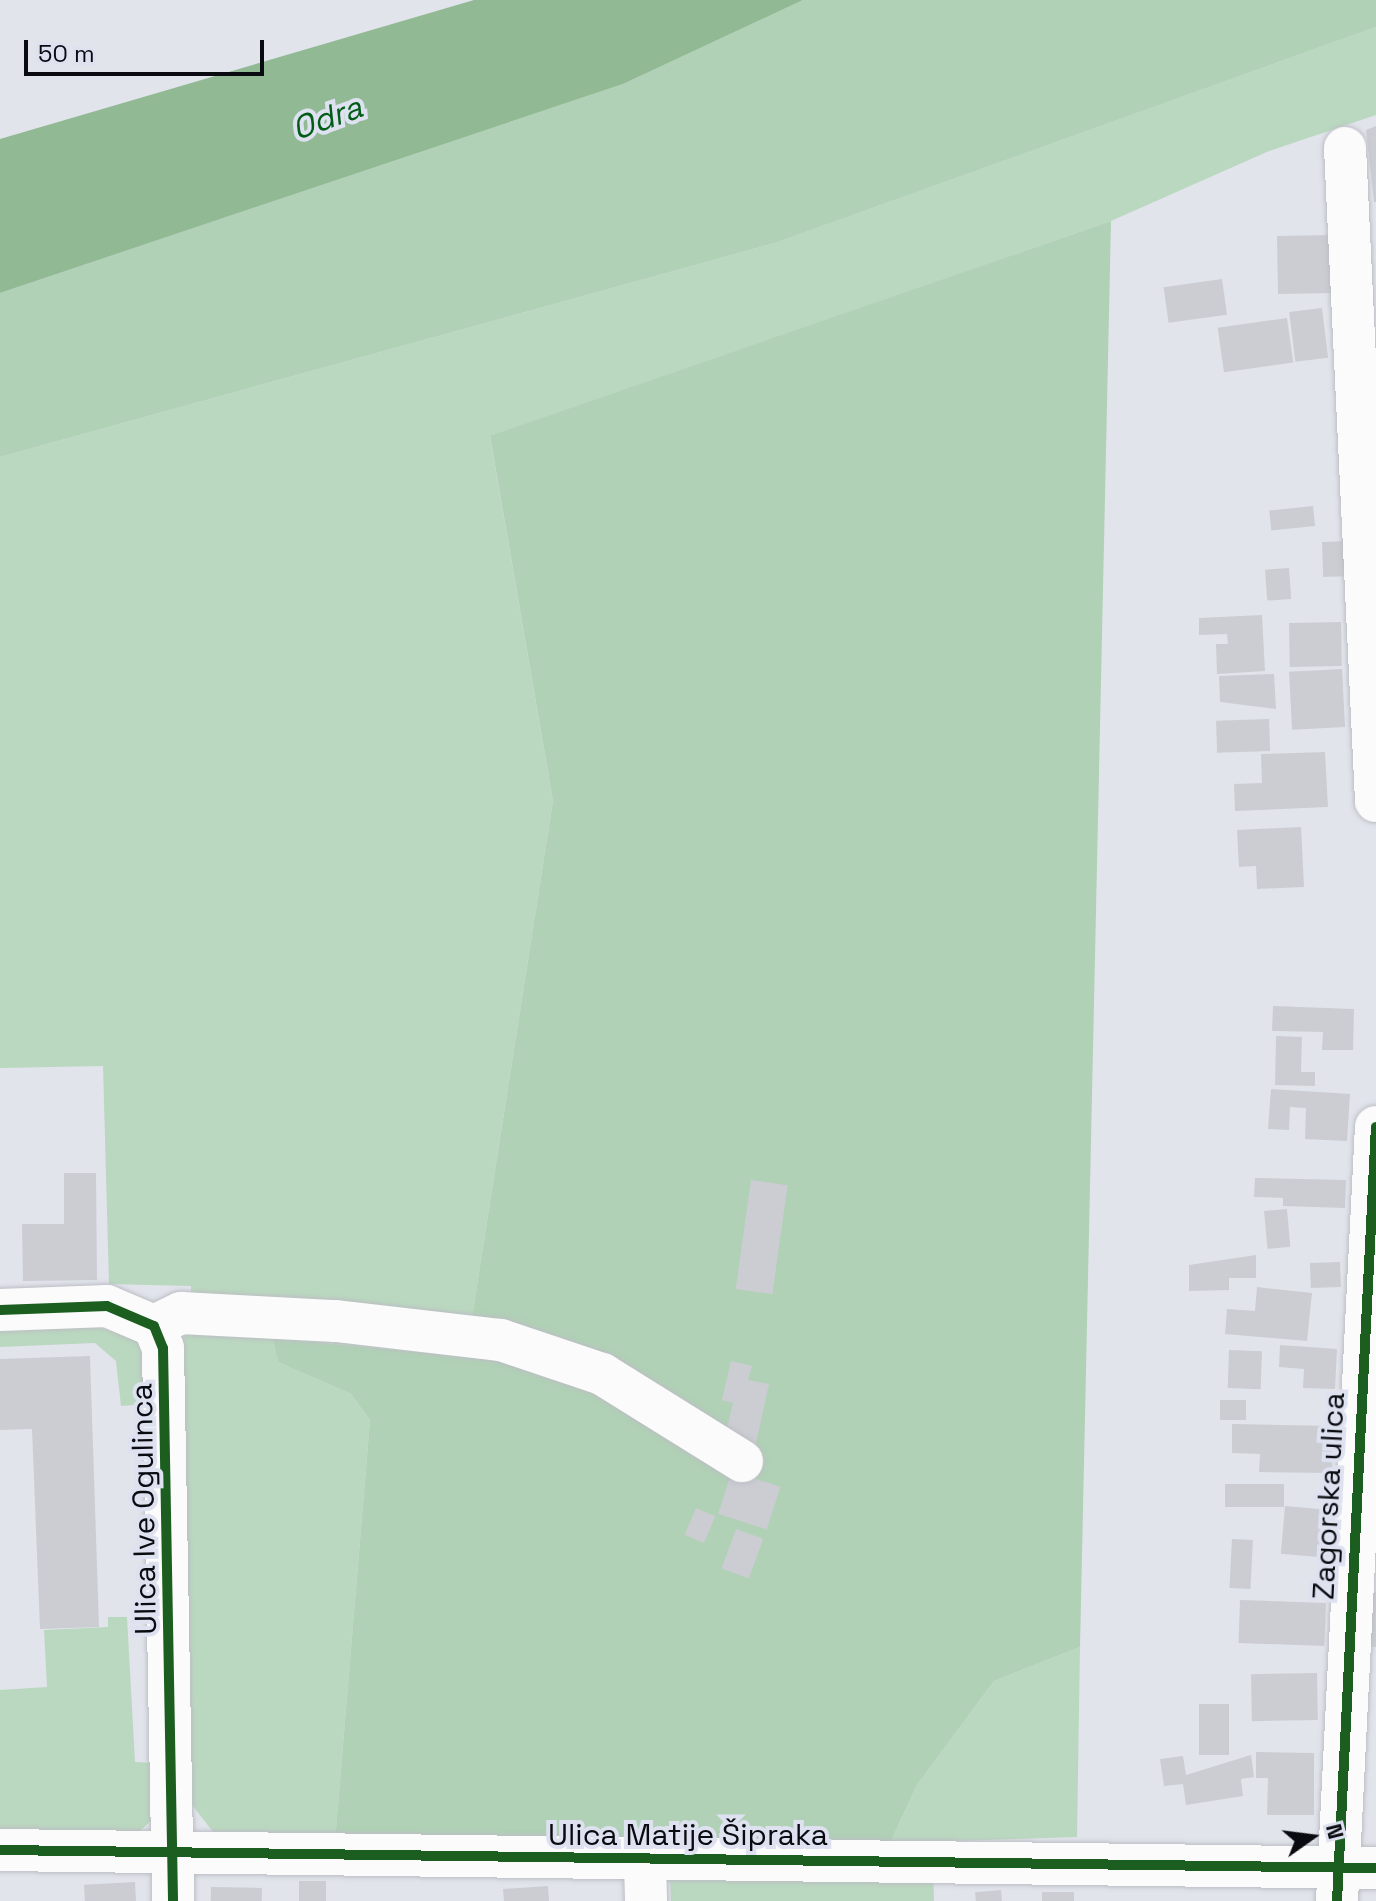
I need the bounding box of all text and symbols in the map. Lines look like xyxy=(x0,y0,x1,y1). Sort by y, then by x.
scale bar xyxy=(28,24,268,74)
text: 50 m xyxy=(38,38,95,69)
water label: Odra xyxy=(287,88,367,148)
street label: Ulica Ive Ogulinca xyxy=(124,1383,164,1635)
street label: Zagorska ulica xyxy=(1306,1391,1352,1601)
north arrow xyxy=(1272,1797,1352,1877)
street label: Ulica Matije Šipraka xyxy=(548,1817,828,1853)
text: N xyxy=(1320,1821,1351,1842)

